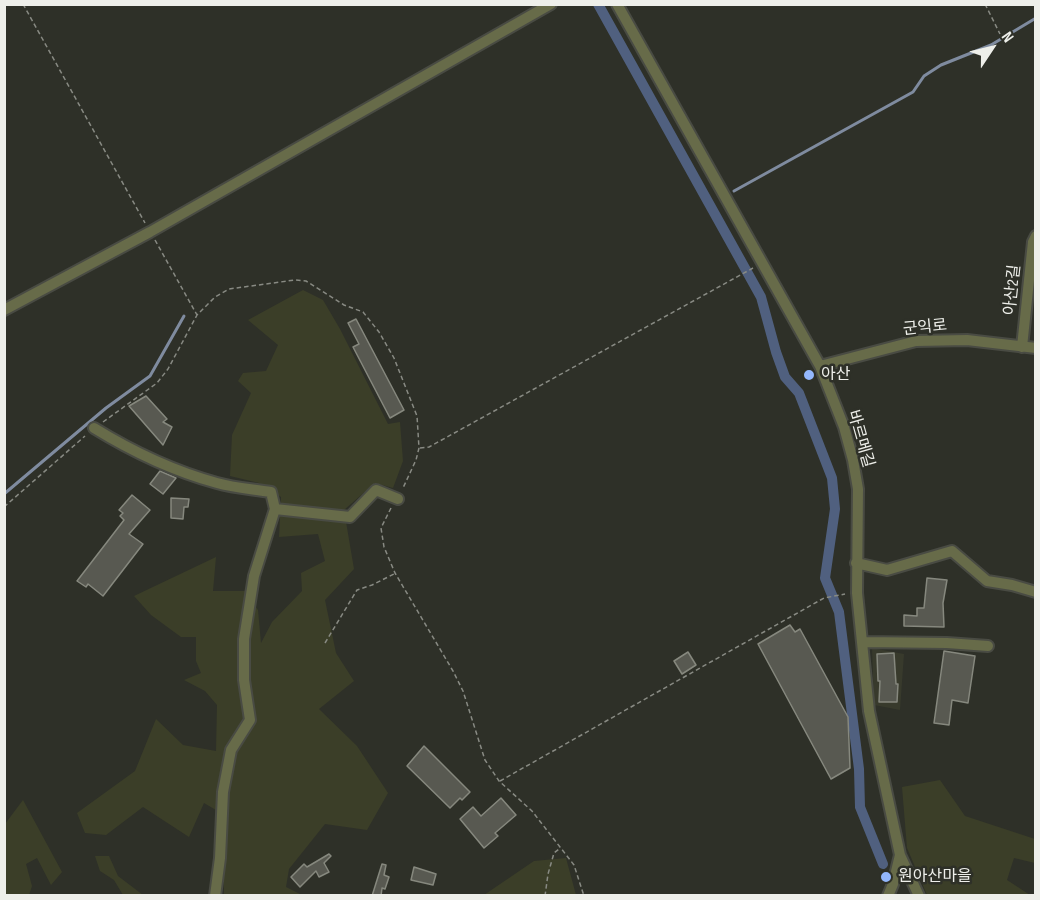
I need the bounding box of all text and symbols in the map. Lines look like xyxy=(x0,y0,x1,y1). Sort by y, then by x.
north arrow xyxy=(962,18,1022,78)
text: N xyxy=(997,28,1017,46)
street label: 아산2길 xyxy=(1001,264,1025,316)
street label: 군익로 xyxy=(902,316,948,340)
place label: 아산 xyxy=(821,365,850,385)
marker: 아산 xyxy=(802,368,816,382)
street label: 바르메길 xyxy=(843,408,877,470)
place label: 원아산마을 xyxy=(898,867,972,887)
marker: 원아산마을 xyxy=(879,870,893,884)

